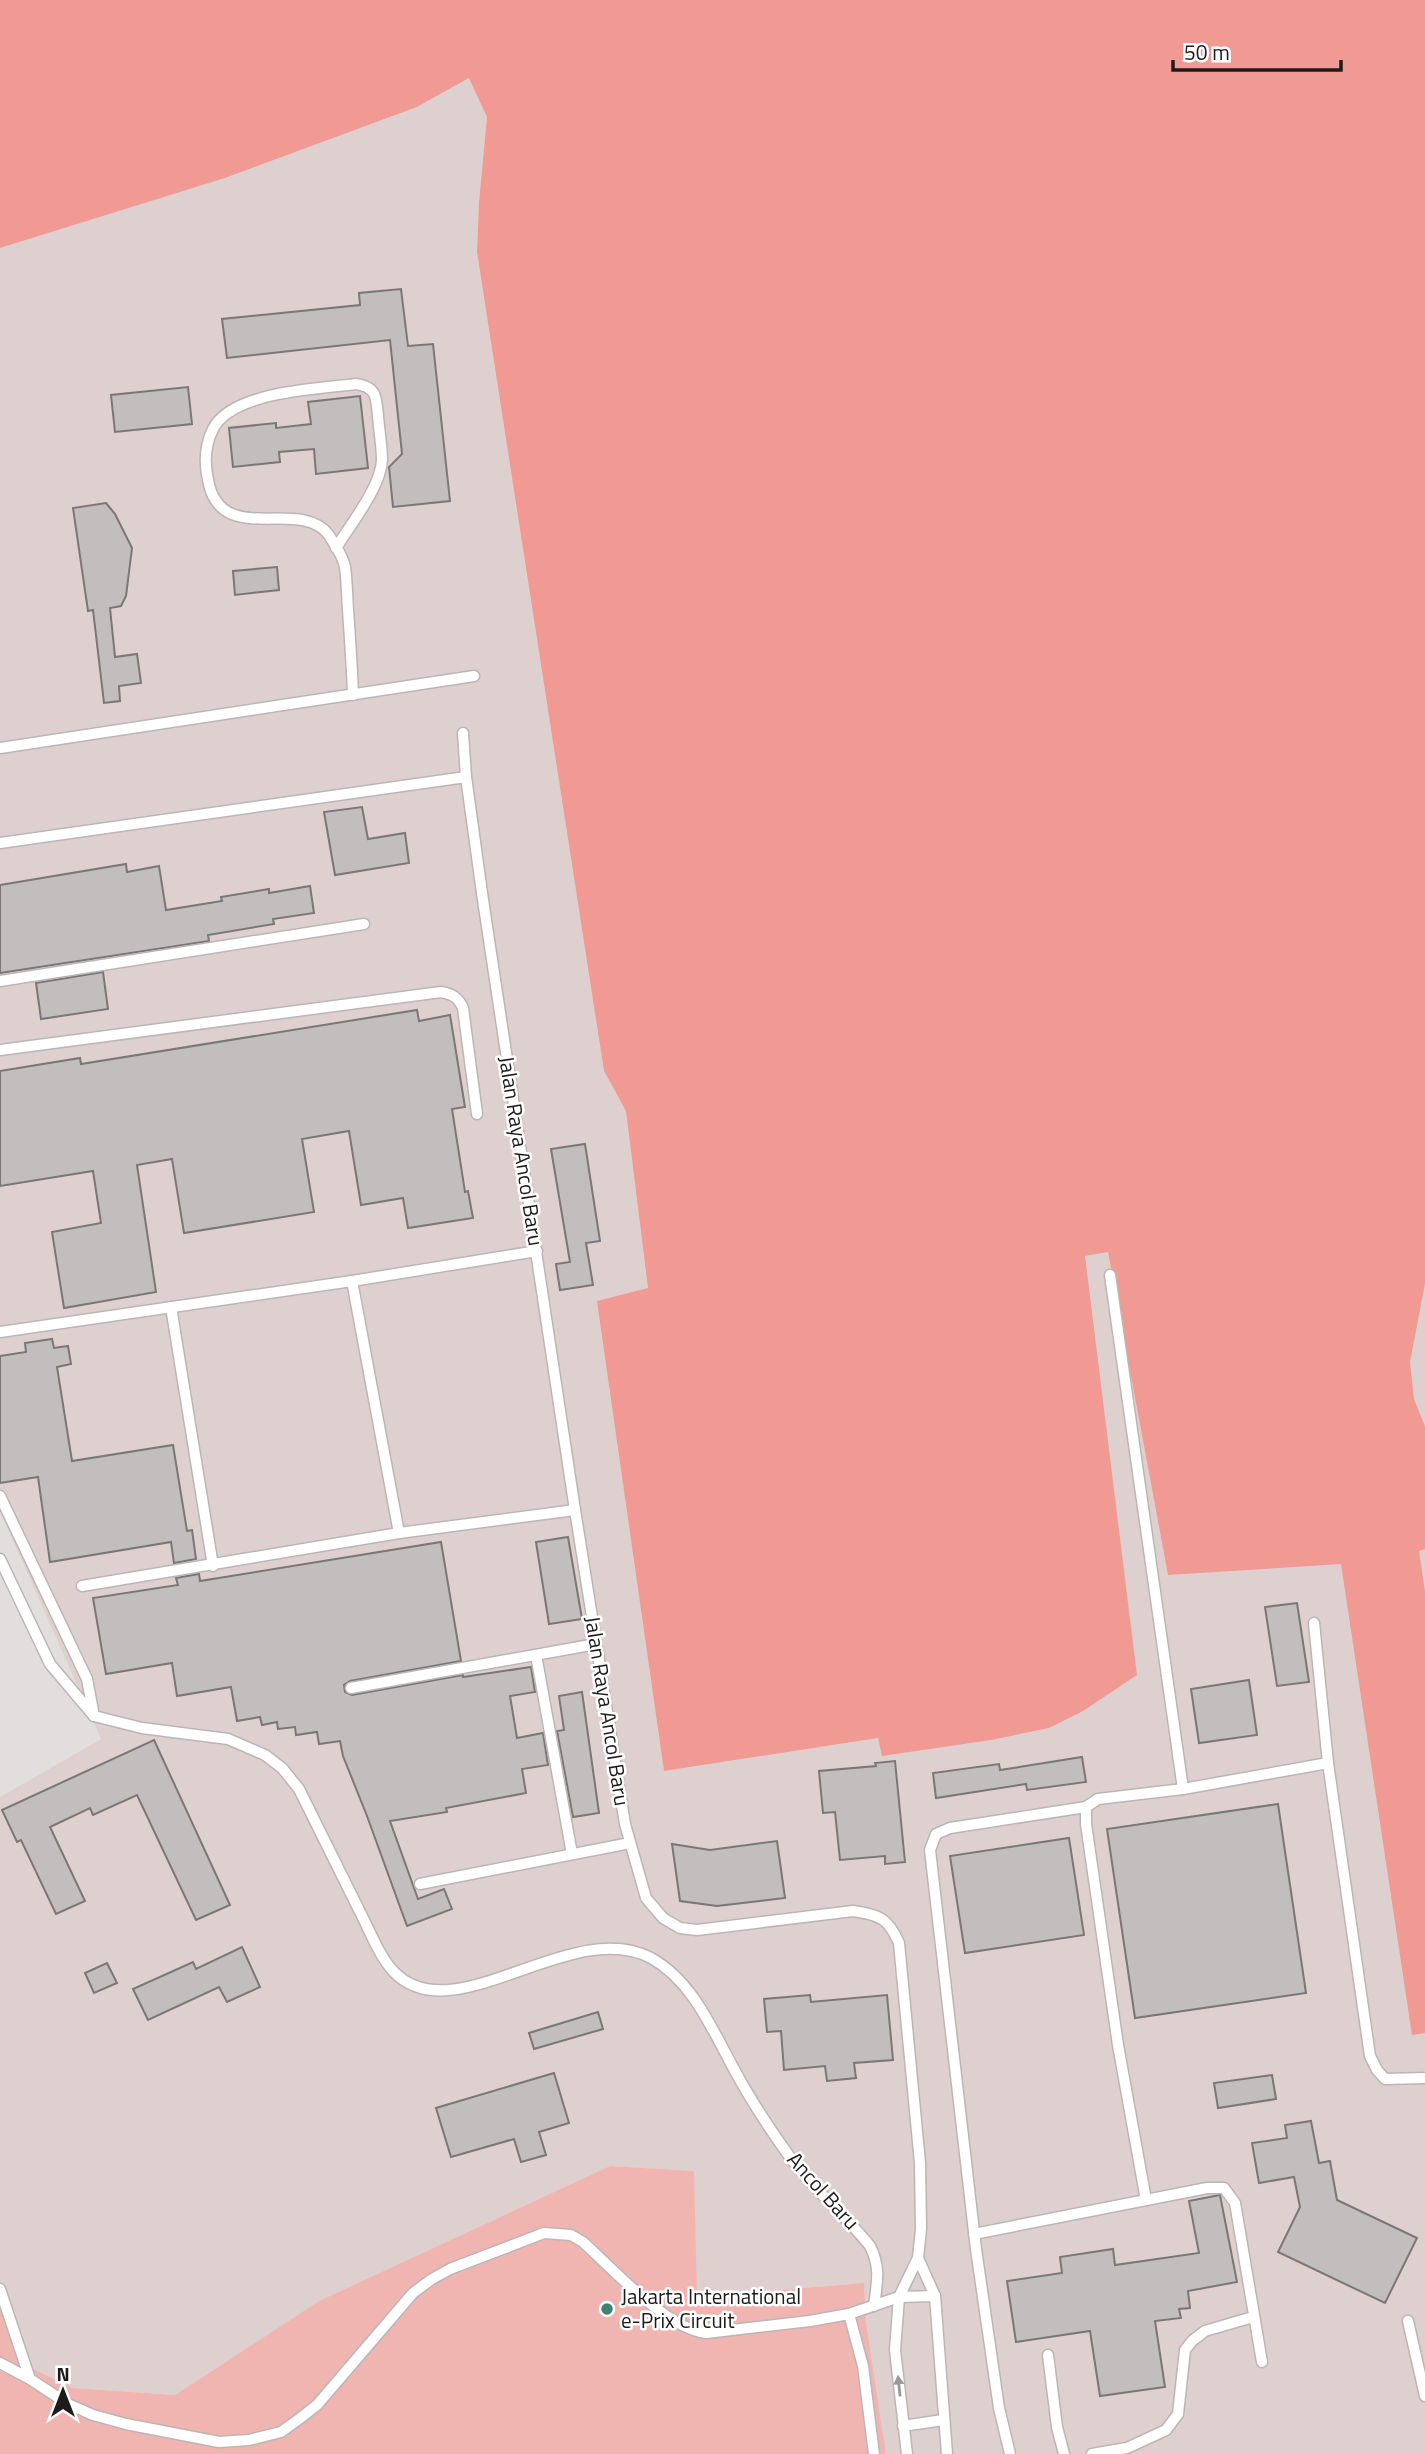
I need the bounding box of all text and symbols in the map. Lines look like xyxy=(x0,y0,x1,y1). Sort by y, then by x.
scale bar xyxy=(1173,28,1341,72)
text: 50 m xyxy=(1184,36,1230,68)
street label: Jalan Raya Ancol Baru xyxy=(491,1054,553,1248)
street label: Jalan Raya Ancol Baru xyxy=(577,1614,639,1808)
street label: Ancol Baru xyxy=(780,2144,868,2236)
place label: Jakarta International e-Prix Circuit xyxy=(621,2280,801,2336)
marker: Jakarta International e-Prix Circuit xyxy=(599,2301,615,2317)
north arrow xyxy=(28,2356,98,2426)
text: N xyxy=(56,2359,70,2388)
one-way arrow xyxy=(893,2375,904,2397)

